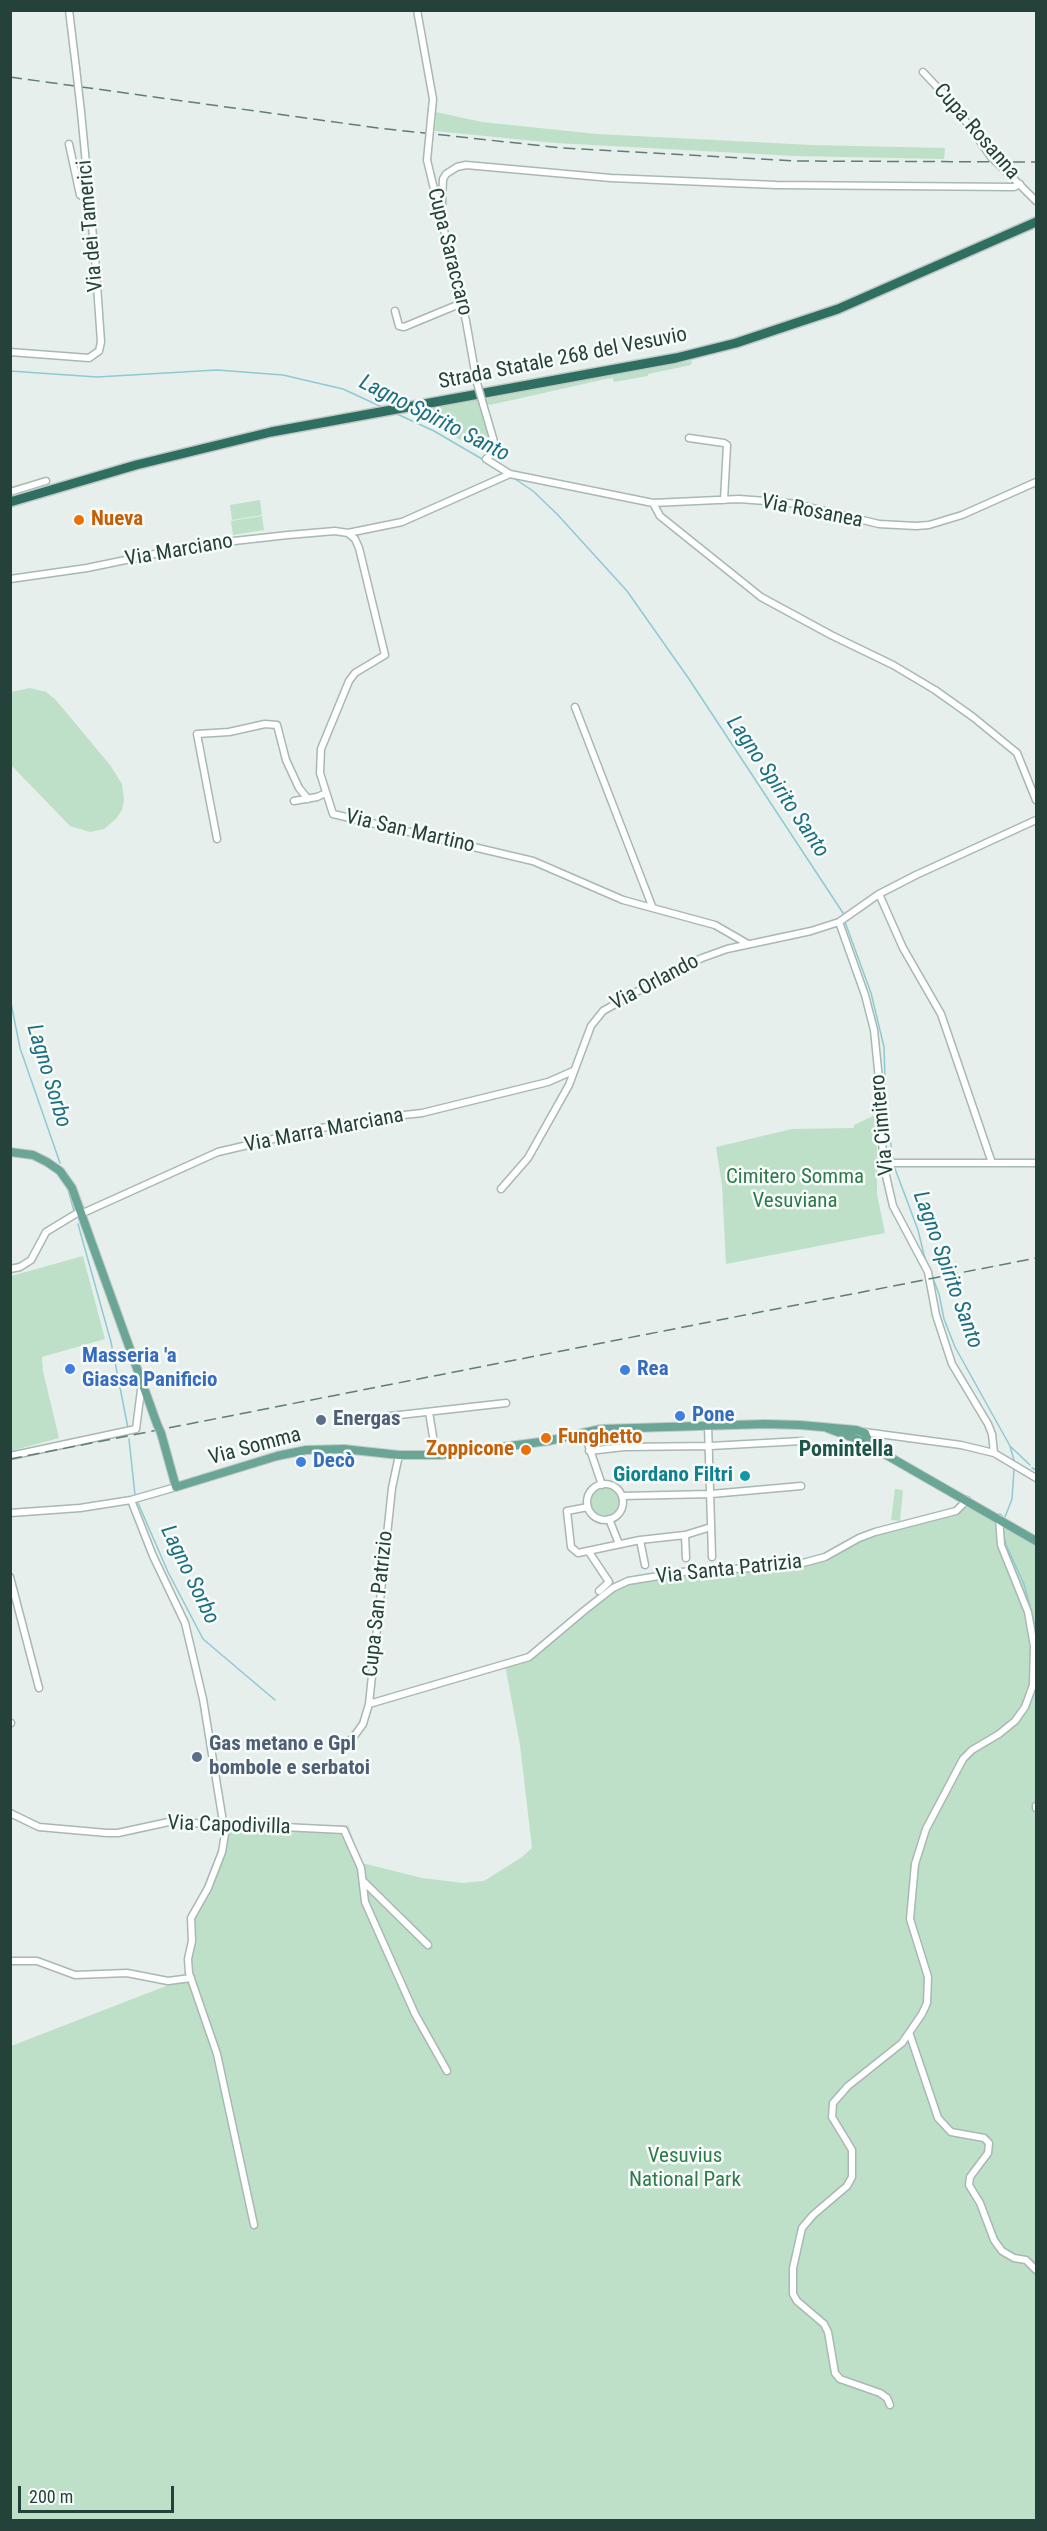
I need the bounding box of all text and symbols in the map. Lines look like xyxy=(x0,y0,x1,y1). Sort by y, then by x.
street label: Cupa Rosanna xyxy=(927,79,1025,185)
street label: Via dei Tamerici xyxy=(73,159,109,293)
street label: Cupa Saraccaro xyxy=(421,186,477,318)
street label: Strada Statale 268 del Vesuvio xyxy=(437,323,689,395)
water label: Lagno Spirito Santo xyxy=(354,370,514,468)
street label: Via Rosanea xyxy=(759,490,865,534)
place label: Nueva xyxy=(91,507,143,533)
marker: Nueva xyxy=(72,513,86,527)
street label: Via Marciano xyxy=(123,529,235,573)
water label: Lagno Spirito Santo xyxy=(720,711,834,863)
street label: Via San Martino xyxy=(343,805,477,859)
street label: Via Orlando xyxy=(606,949,704,1017)
water label: Lagno Sorbo xyxy=(20,1021,76,1131)
street label: Via Cimitero xyxy=(866,1073,900,1177)
street label: Via Marra Marciana xyxy=(242,1103,406,1159)
park label: Cimitero Somma Vesuviana xyxy=(726,1165,864,1215)
water label: Lagno Spirito Santo xyxy=(906,1188,988,1352)
place label: Masseria 'a Giassa Panificio xyxy=(82,1344,217,1394)
place label: Rea xyxy=(637,1357,669,1383)
marker: Masseria 'a Giassa Panificio xyxy=(63,1362,77,1376)
marker: Rea xyxy=(618,1363,632,1377)
place label: Pone xyxy=(692,1403,735,1429)
place label: Energas xyxy=(333,1407,400,1433)
marker: Pone xyxy=(673,1409,687,1423)
marker: Energas xyxy=(314,1413,328,1427)
street label: Via Somma xyxy=(206,1423,304,1471)
place label: Funghetto xyxy=(558,1425,642,1451)
marker: Funghetto xyxy=(539,1431,553,1445)
place label: Zoppicone xyxy=(426,1437,514,1463)
district label: Pomintella xyxy=(799,1437,893,1463)
marker: Zoppicone xyxy=(519,1443,533,1457)
place label: Decò xyxy=(313,1449,355,1475)
marker: Decò xyxy=(294,1455,308,1469)
place label: Giordano Filtri xyxy=(613,1463,733,1489)
marker: Giordano Filtri xyxy=(738,1469,752,1483)
water label: Lagno Sorbo xyxy=(154,1521,224,1629)
street label: Cupa San Patrizio xyxy=(359,1530,399,1678)
street label: Via Santa Patrizia xyxy=(655,1550,803,1590)
place label: Gas metano e Gpl bombole e serbatoi xyxy=(209,1732,370,1782)
marker: Gas metano e Gpl bombole e serbatoi xyxy=(190,1750,204,1764)
street label: Via Capodivilla xyxy=(167,1811,291,1841)
park label: Vesuvius National Park xyxy=(629,2144,741,2194)
scale bar xyxy=(21,2474,177,2512)
text: 200 m xyxy=(29,2486,73,2507)

